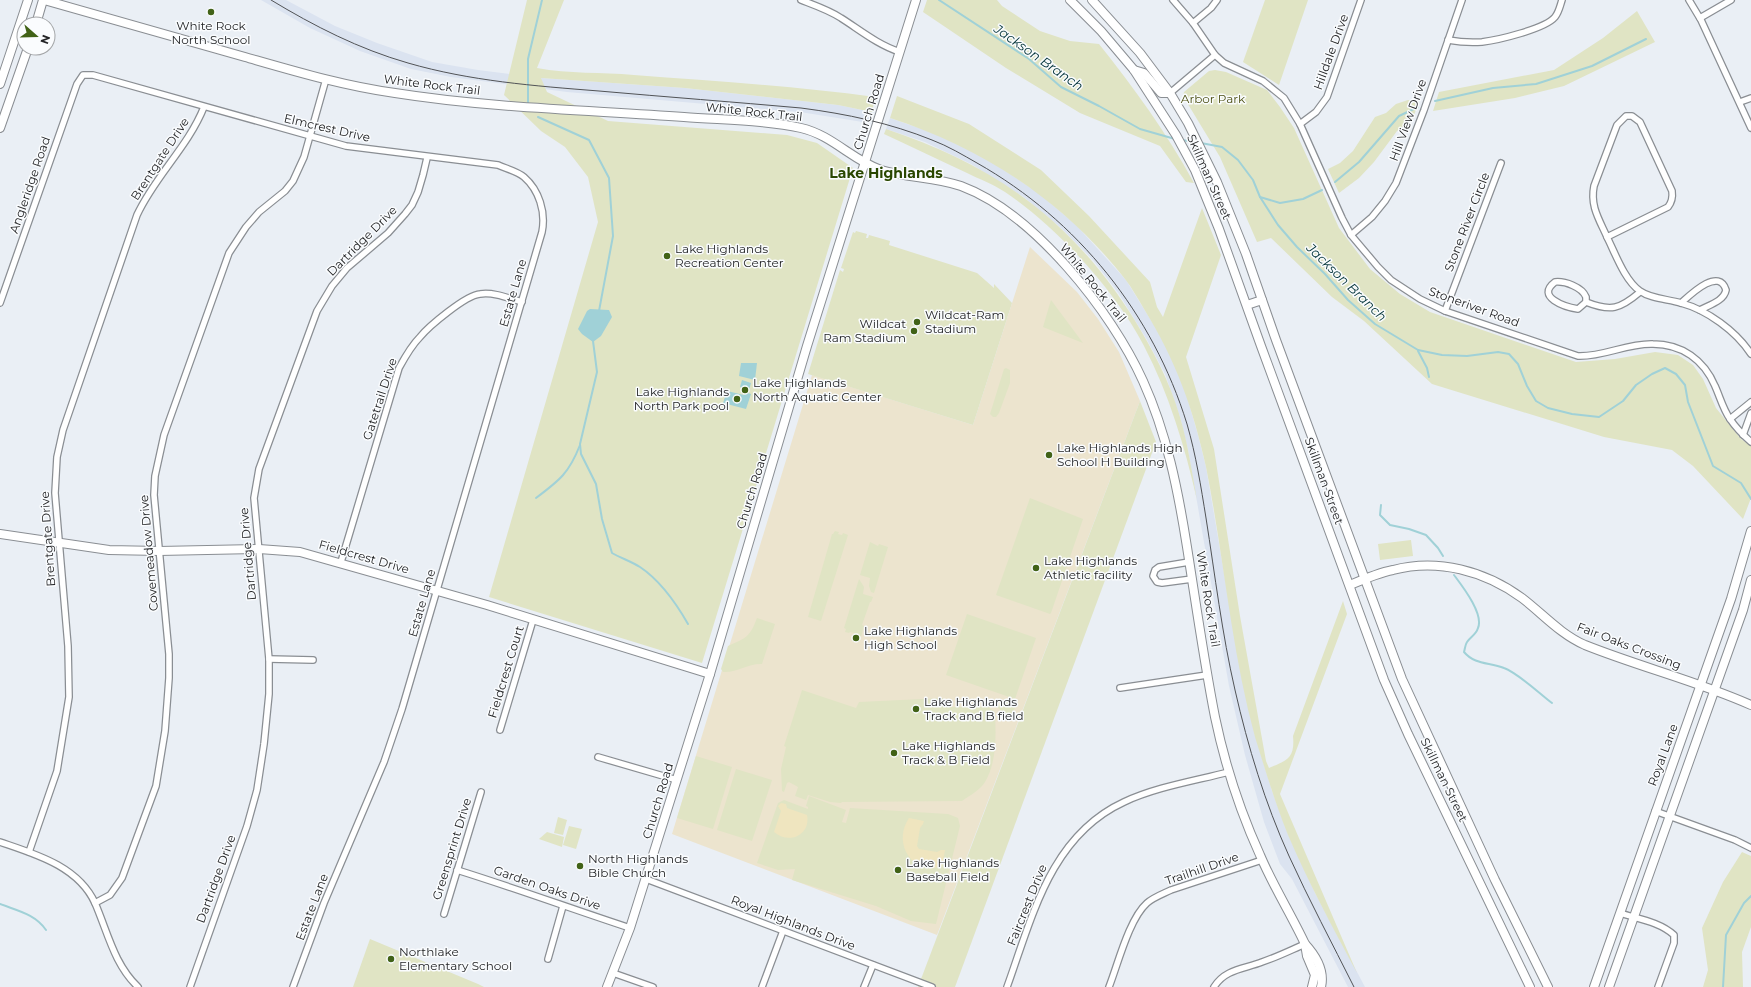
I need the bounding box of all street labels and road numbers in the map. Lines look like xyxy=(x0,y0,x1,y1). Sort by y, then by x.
street label: Hilldale Drive xyxy=(1310,12,1351,92)
street label: White Rock Trail xyxy=(383,71,481,98)
street label: Church Road xyxy=(850,72,887,152)
street label: Hill View Drive xyxy=(1386,77,1429,163)
street label: White Rock Trail xyxy=(705,99,803,124)
street label: Elmcrest Drive xyxy=(283,110,372,145)
street label: Brentgate Drive xyxy=(127,115,192,203)
street label: Skillman Street xyxy=(1184,132,1235,222)
street label: Angleridge Road xyxy=(6,134,53,235)
street label: Stone River Circle xyxy=(1441,170,1492,274)
street label: Dartridge Drive xyxy=(323,202,400,279)
street label: White Rock Trail xyxy=(1057,240,1130,325)
street label: Estate Lane xyxy=(496,257,529,329)
street label: Stoneriver Road xyxy=(1427,283,1522,330)
street label: Gatetrail Drive xyxy=(359,356,400,442)
street label: Skillman Street xyxy=(1302,435,1347,527)
street label: Church Road xyxy=(733,451,770,531)
street label: Brentgate Drive xyxy=(37,491,58,587)
street label: Covemeadow Drive xyxy=(136,494,161,612)
street label: Dartridge Drive xyxy=(236,507,259,601)
street label: Fieldcrest Drive xyxy=(317,536,411,577)
street label: White Rock Trail xyxy=(1193,550,1224,648)
street label: Estate Lane xyxy=(405,567,438,639)
street label: Fair Oaks Crossing xyxy=(1575,619,1684,672)
street label: Fieldcrest Court xyxy=(484,624,527,720)
street label: Royal Lane xyxy=(1644,722,1681,788)
street label: Skillman Street xyxy=(1418,735,1471,824)
street label: Church Road xyxy=(639,761,676,841)
street label: Greensprint Drive xyxy=(429,796,474,902)
street label: Dartridge Drive xyxy=(193,833,238,925)
street label: Trailhill Drive xyxy=(1163,849,1241,888)
street label: Garden Oaks Drive xyxy=(492,862,603,913)
street label: Faircrest Drive xyxy=(1003,862,1050,948)
street label: Estate Lane xyxy=(292,871,331,942)
street label: Royal Highlands Drive xyxy=(729,892,858,953)

